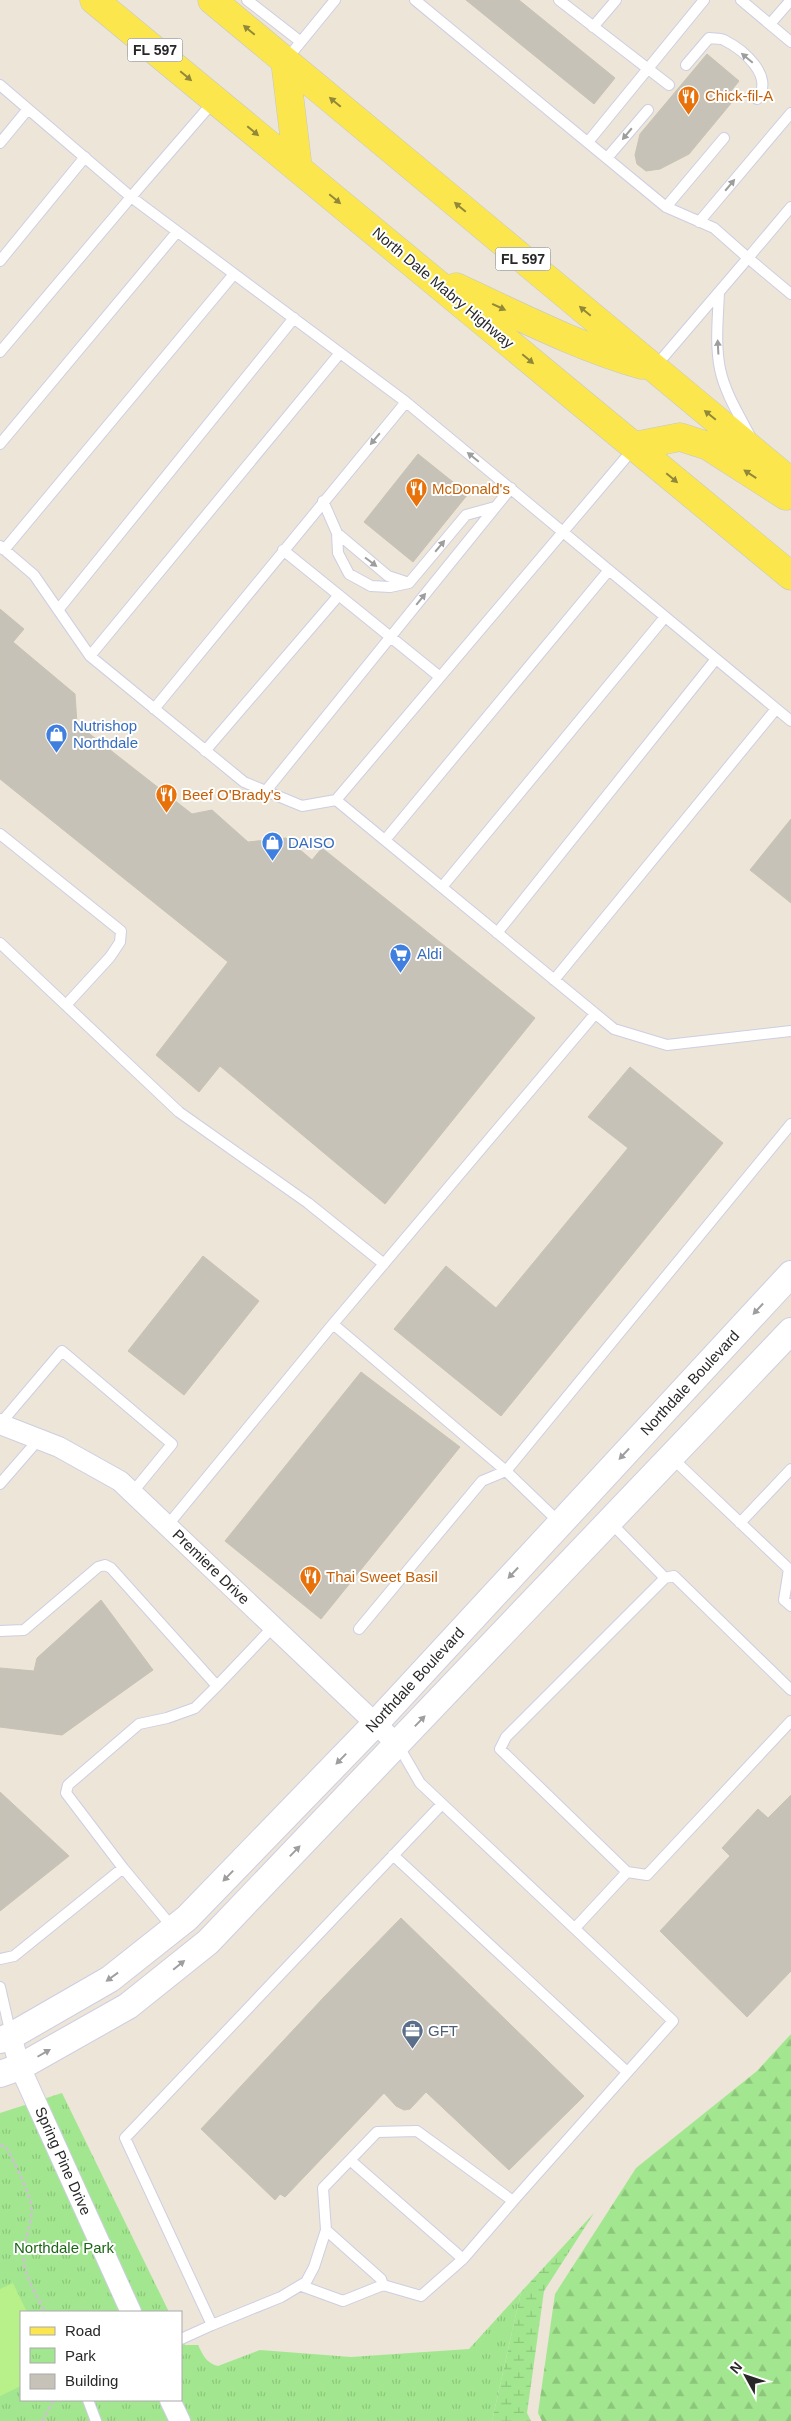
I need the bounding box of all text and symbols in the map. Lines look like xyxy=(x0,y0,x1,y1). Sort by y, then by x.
one-way arrow xyxy=(243,25,256,36)
road number: FL 597 xyxy=(128,38,182,62)
one-way arrow xyxy=(741,52,754,63)
one-way arrow xyxy=(179,70,192,81)
restaurant icon: Chick-fil-A xyxy=(677,84,701,115)
place label: Chick-fil-A xyxy=(705,87,773,104)
one-way arrow xyxy=(329,97,342,108)
one-way arrow xyxy=(246,125,259,136)
one-way arrow xyxy=(622,127,633,140)
one-way arrow xyxy=(724,179,735,191)
one-way arrow xyxy=(329,194,342,205)
one-way arrow xyxy=(454,201,467,212)
street label: North Dale Mabry Highway xyxy=(369,224,518,352)
road number: FL 597 xyxy=(496,248,550,270)
one-way arrow xyxy=(492,303,506,311)
one-way arrow xyxy=(579,305,591,317)
one-way arrow xyxy=(714,339,722,355)
one-way arrow xyxy=(521,353,534,364)
one-way arrow xyxy=(704,409,717,420)
one-way arrow xyxy=(369,432,380,445)
one-way arrow xyxy=(467,451,480,462)
one-way arrow xyxy=(743,469,757,478)
one-way arrow xyxy=(665,472,678,483)
restaurant icon: McDonald's xyxy=(404,477,428,508)
place label: McDonald's xyxy=(432,480,510,497)
one-way arrow xyxy=(435,540,446,553)
one-way arrow xyxy=(364,556,377,567)
one-way arrow xyxy=(416,593,427,606)
place label: Nutrishop Northdale xyxy=(73,717,138,751)
shop icon: Nutrishop Northdale xyxy=(45,723,69,754)
restaurant icon: Beef O'Brady's xyxy=(154,783,178,814)
place label: Beef O'Brady's xyxy=(182,786,281,803)
shop icon: DAISO xyxy=(260,831,284,862)
place label: DAISO xyxy=(288,834,335,851)
supermarket icon: Aldi xyxy=(389,942,413,973)
place label: Aldi xyxy=(417,945,442,962)
one-way arrow xyxy=(752,1303,764,1315)
street label: Northdale Boulevard xyxy=(637,1327,742,1438)
one-way arrow xyxy=(618,1448,630,1460)
street label: Premiere Drive xyxy=(169,1526,253,1607)
restaurant icon: Thai Sweet Basil xyxy=(298,1565,322,1596)
one-way arrow xyxy=(507,1567,519,1579)
place label: Thai Sweet Basil xyxy=(326,1568,438,1585)
street label: Northdale Boulevard xyxy=(362,1624,467,1735)
one-way arrow xyxy=(414,1716,426,1728)
one-way arrow xyxy=(335,1752,347,1764)
one-way arrow xyxy=(289,1846,301,1858)
one-way arrow xyxy=(222,1869,234,1881)
one-way arrow xyxy=(173,1959,186,1970)
one-way arrow xyxy=(105,1972,119,1982)
office icon: GFT xyxy=(400,2019,424,2050)
place label: GFT xyxy=(428,2022,458,2039)
one-way arrow xyxy=(37,2049,51,2058)
street label: Spring Pine Drive xyxy=(32,2104,95,2218)
park label: Northdale Park xyxy=(14,2239,115,2256)
legend xyxy=(20,2311,182,2401)
text: Road xyxy=(65,2322,101,2339)
text: Park xyxy=(65,2347,96,2364)
north arrow xyxy=(721,2351,771,2401)
text: N xyxy=(727,2359,745,2377)
text: Building xyxy=(65,2372,118,2389)

